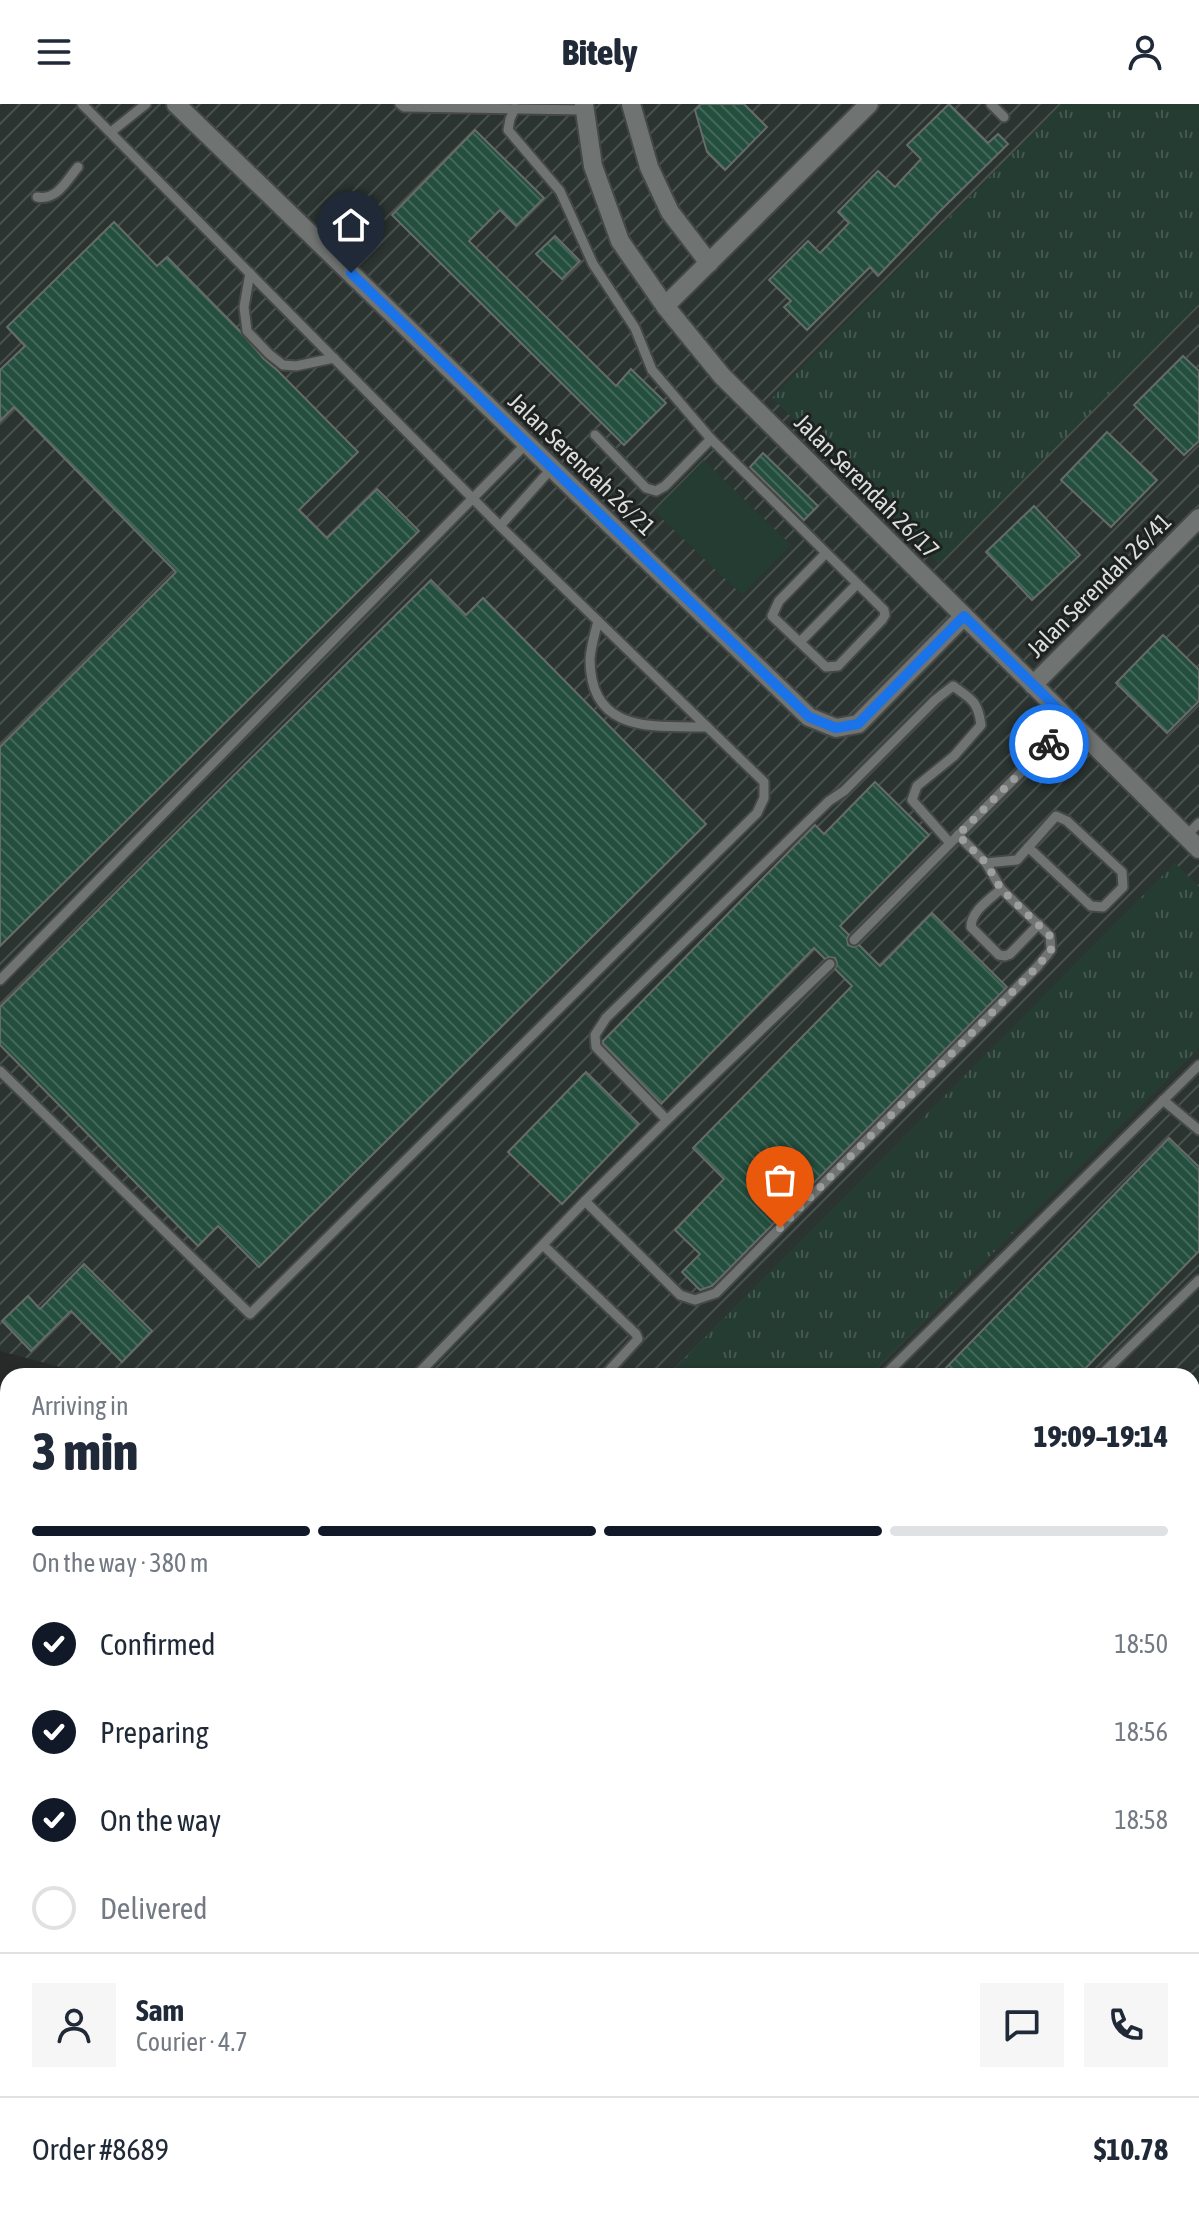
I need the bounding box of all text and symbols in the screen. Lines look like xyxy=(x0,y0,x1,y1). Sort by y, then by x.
icon: menu xyxy=(32,30,76,74)
icon: person xyxy=(1123,30,1167,74)
text: Bitely xyxy=(562,31,637,73)
pin xyxy=(317,191,385,273)
icon: home xyxy=(329,203,373,247)
street label: Jalan Serendah 26/21 xyxy=(503,387,661,541)
street label: Jalan Serendah 26/17 xyxy=(789,408,945,564)
street label: Jalan Serendah 26/41 xyxy=(1021,507,1177,663)
courier xyxy=(1009,704,1089,784)
icon: bike xyxy=(1027,722,1071,766)
pin xyxy=(746,1146,814,1228)
icon: bag xyxy=(758,1158,802,1202)
text: Arriving in xyxy=(32,1391,129,1421)
text: 19:09–19:14 xyxy=(1033,1419,1168,1453)
text: 3 min xyxy=(32,1421,138,1481)
text: On the way · 380 m xyxy=(32,1548,209,1578)
icon: check xyxy=(32,1622,76,1666)
text: Confirmed xyxy=(100,1627,215,1661)
text: 18:50 xyxy=(1114,1629,1168,1659)
icon: check xyxy=(32,1710,76,1754)
text: Preparing xyxy=(100,1715,209,1749)
text: 18:56 xyxy=(1114,1717,1168,1747)
icon: check xyxy=(32,1798,76,1842)
text: On the way xyxy=(100,1803,221,1837)
text: 18:58 xyxy=(1114,1805,1168,1835)
text: Delivered xyxy=(100,1891,208,1925)
button: person xyxy=(32,1983,116,2067)
button: chat xyxy=(980,1983,1064,2067)
button: phone xyxy=(1084,1983,1168,2067)
text: Sam xyxy=(136,1993,184,2027)
text: Courier · 4.7 xyxy=(136,2027,247,2057)
text: Order #8689 xyxy=(32,2132,169,2166)
text: $10.78 xyxy=(1094,2132,1168,2166)

